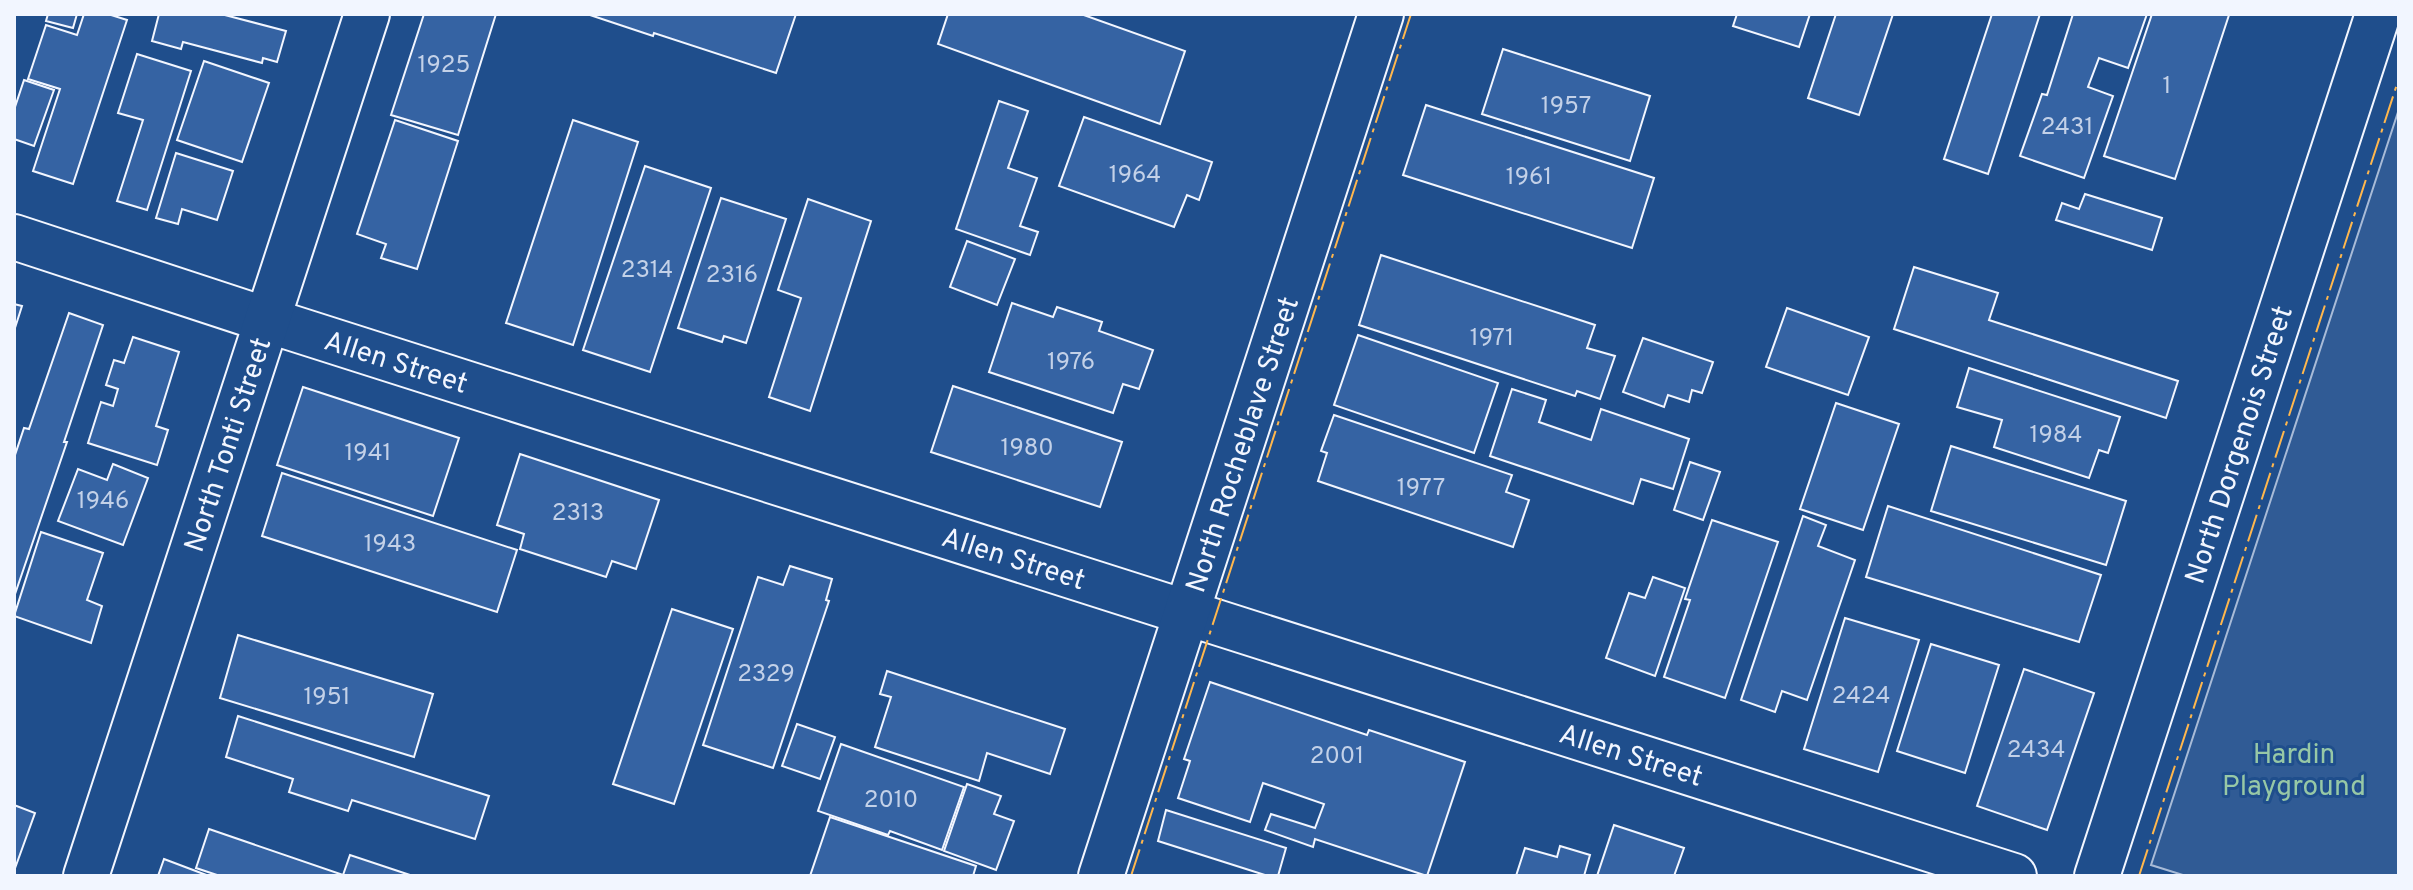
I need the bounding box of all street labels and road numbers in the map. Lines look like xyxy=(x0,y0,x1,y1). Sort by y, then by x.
street label: North Rocheblave Street xyxy=(1179,293,1309,598)
street label: North Dorgenois Street xyxy=(2178,302,2303,589)
street label: Allen Street xyxy=(319,324,472,404)
street label: North Tonti Street xyxy=(178,333,281,557)
street label: Allen Street xyxy=(937,521,1089,600)
street label: Allen Street xyxy=(1554,717,1707,797)

